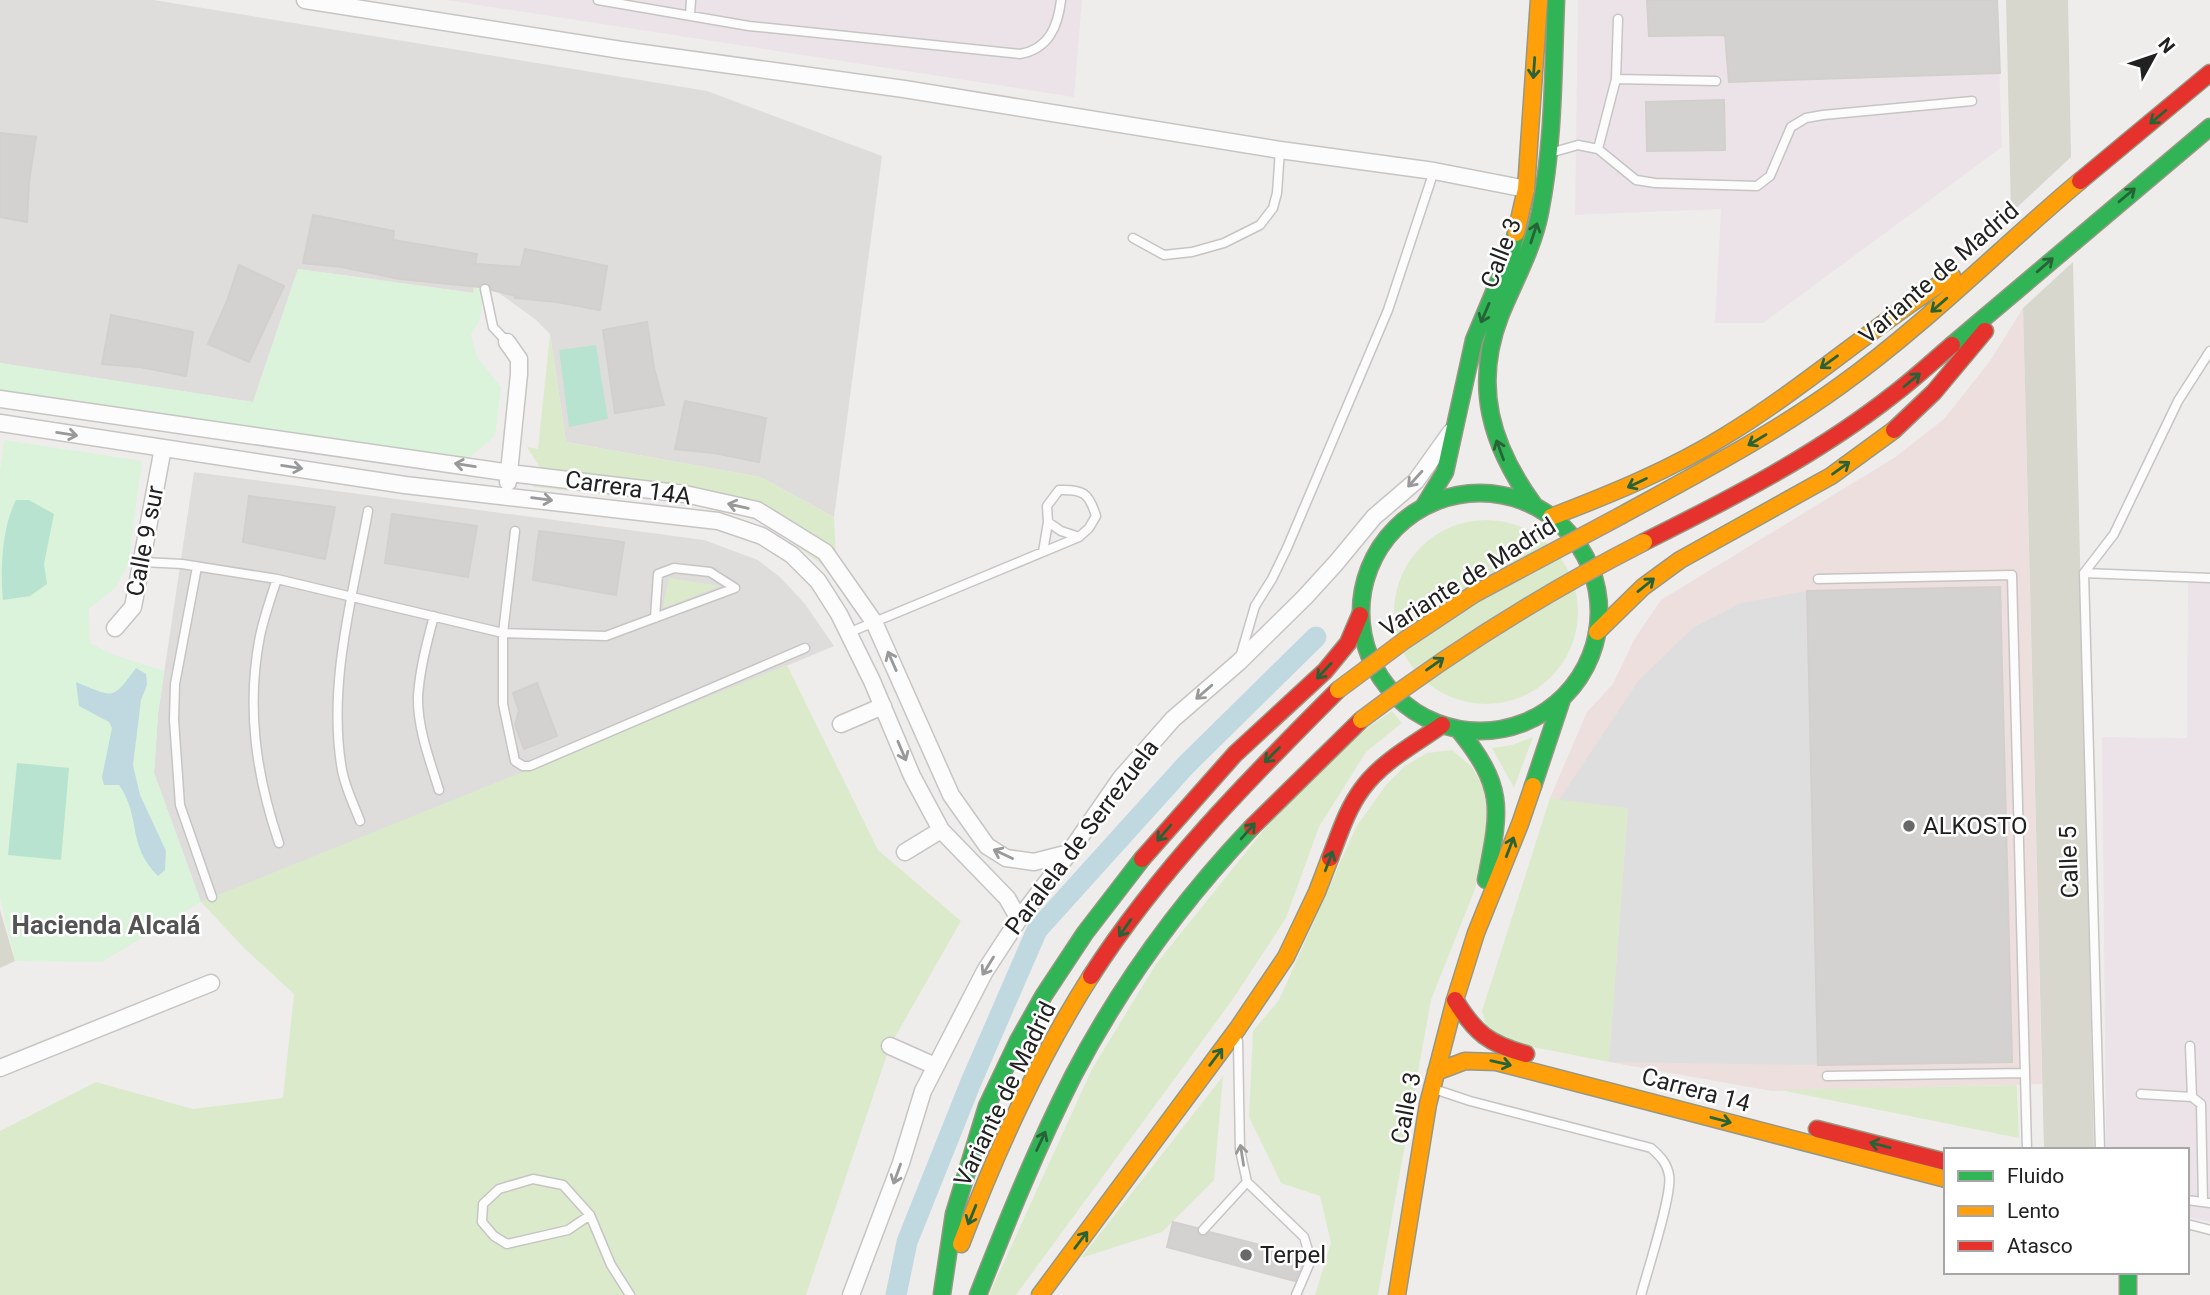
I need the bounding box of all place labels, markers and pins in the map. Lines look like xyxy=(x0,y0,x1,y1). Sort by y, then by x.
place label: ALKOSTO xyxy=(1923,812,2028,840)
marker: ALKOSTO xyxy=(1901,818,1917,834)
place label: Terpel xyxy=(1260,1241,1326,1269)
marker: Terpel xyxy=(1238,1247,1254,1263)

